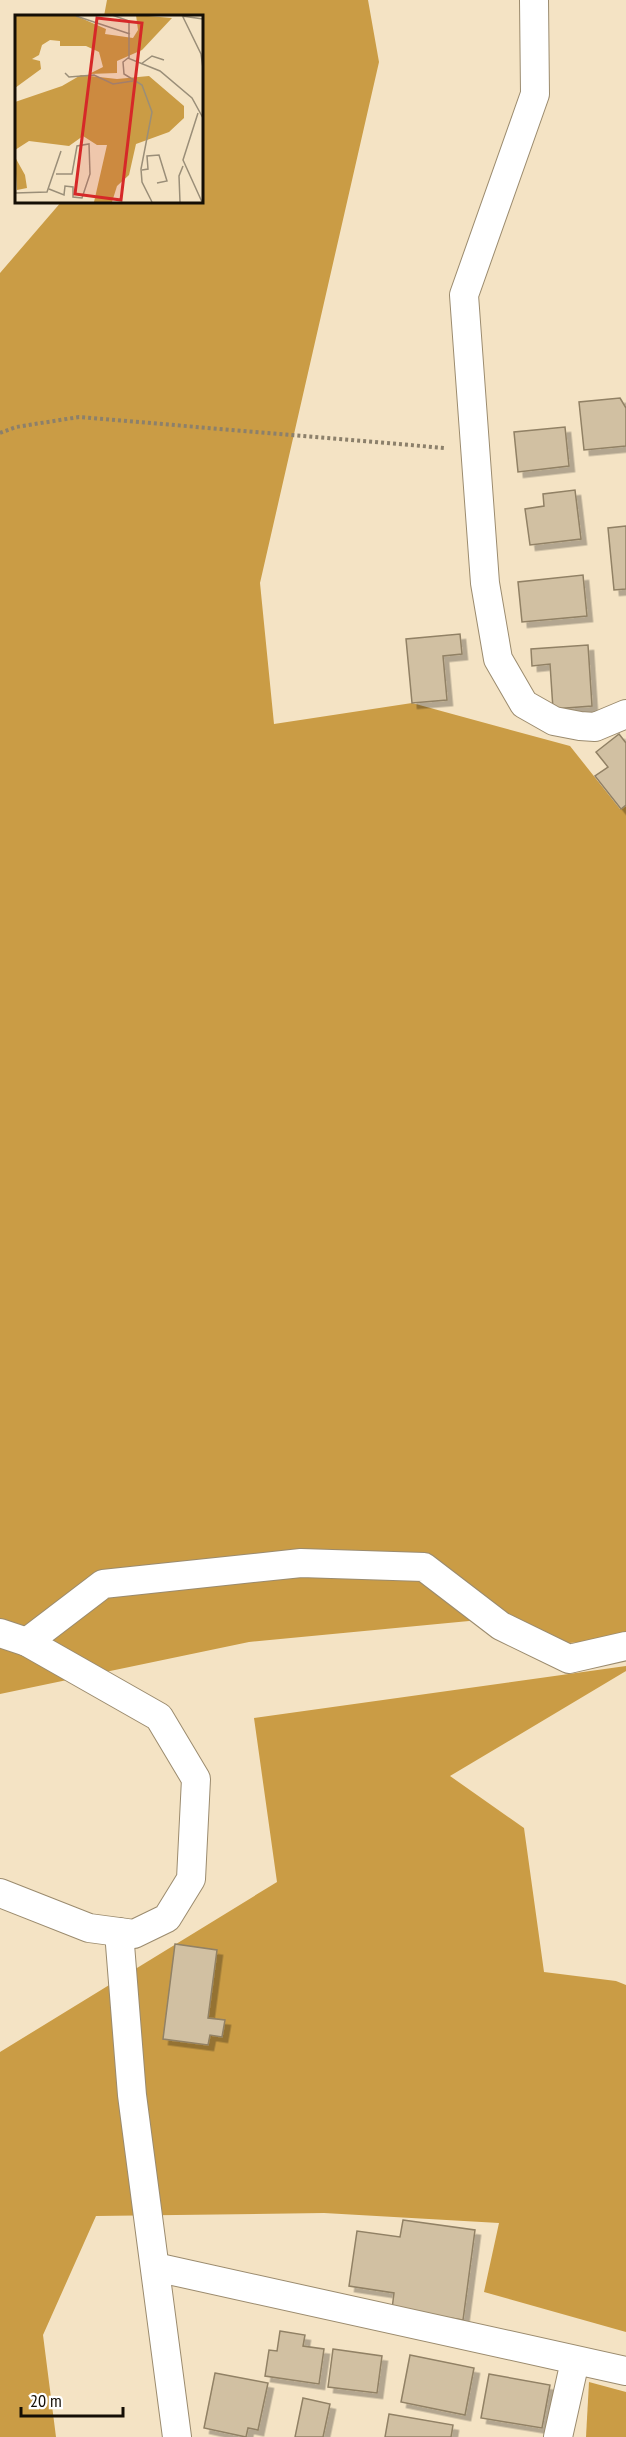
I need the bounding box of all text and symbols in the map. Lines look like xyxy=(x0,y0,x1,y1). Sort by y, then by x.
inset map xyxy=(15,15,202,202)
scale bar xyxy=(21,2380,123,2418)
text: 20 m xyxy=(30,2389,62,2412)

